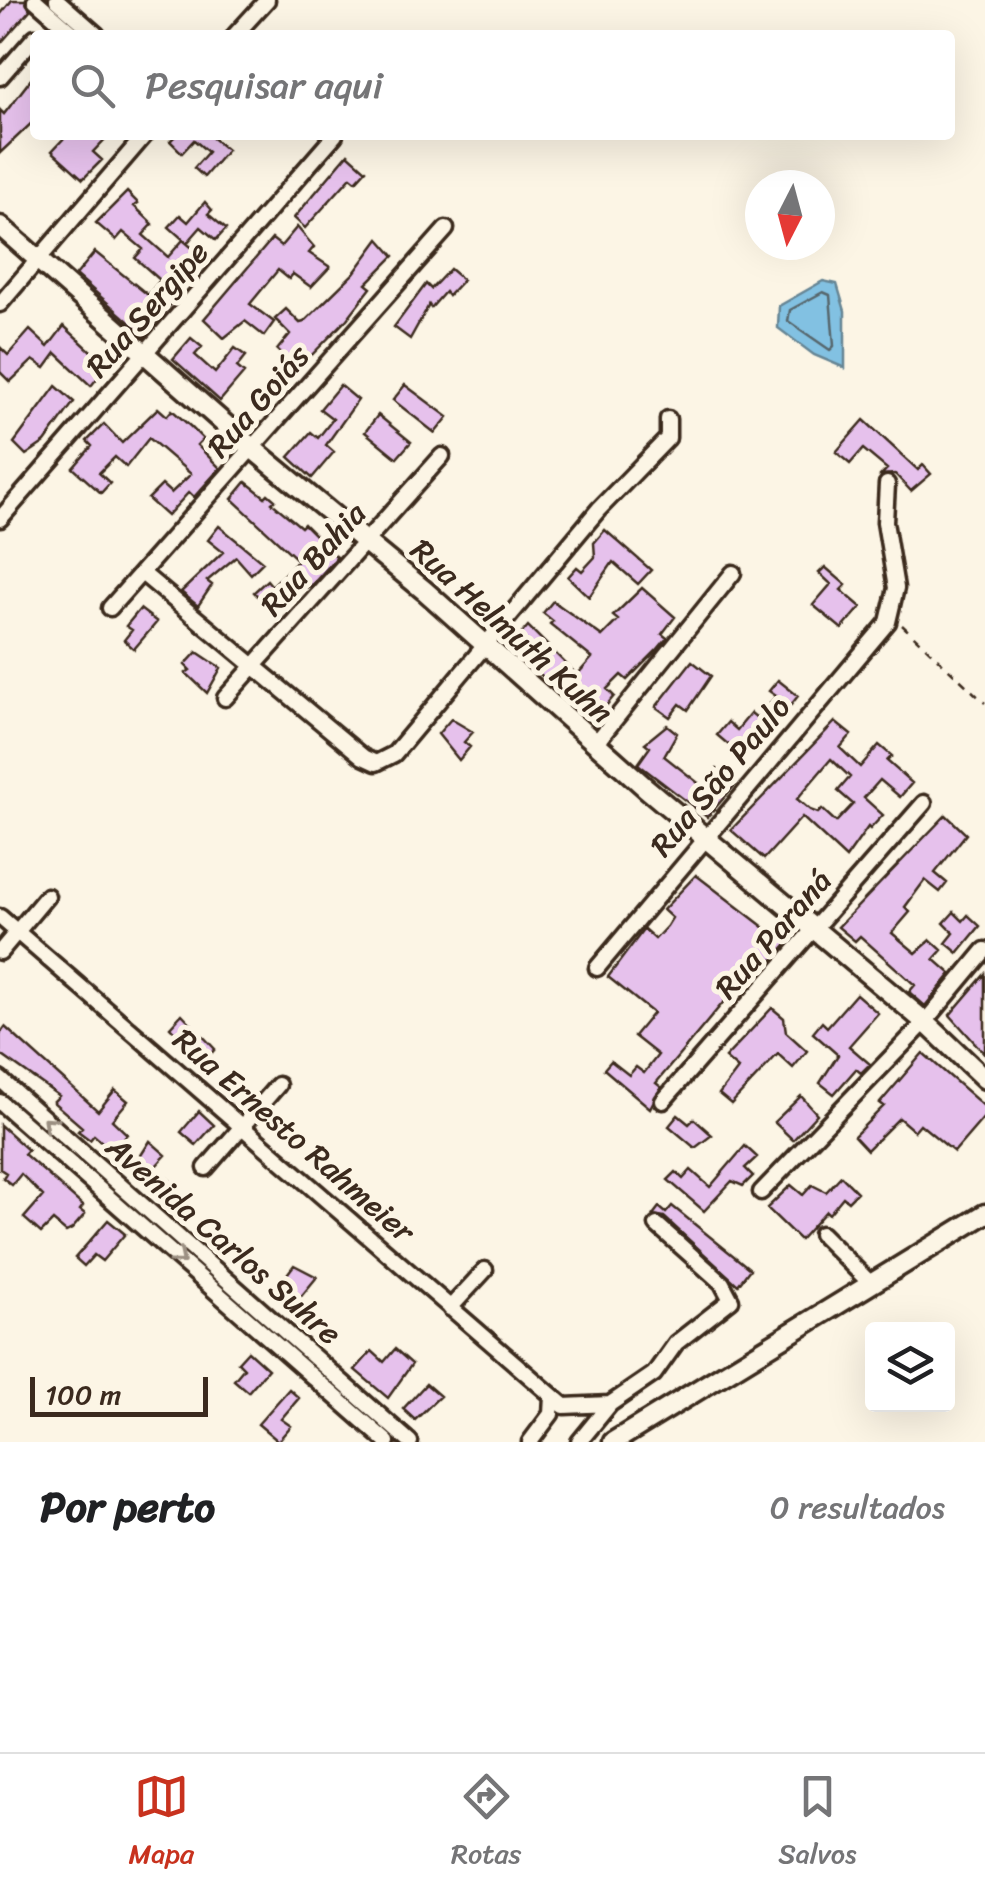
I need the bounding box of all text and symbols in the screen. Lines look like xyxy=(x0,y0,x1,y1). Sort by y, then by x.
search box xyxy=(30,30,955,140)
text: Pesquisar aqui xyxy=(145,52,383,119)
icon: search xyxy=(65,58,120,113)
north arrow xyxy=(745,170,835,260)
street label: Rua Sergipe xyxy=(71,227,224,391)
street label: Rua Goiás xyxy=(192,331,325,471)
street label: Rua Bahia xyxy=(246,488,382,630)
street label: Rua Helmuth Kuhn xyxy=(396,524,627,739)
street label: Rua São Paulo xyxy=(635,682,806,870)
street label: Rua Paraná xyxy=(700,856,847,1013)
street label: Rua Ernesto Rahmeier xyxy=(159,1013,430,1259)
one-way arrow xyxy=(42,1116,61,1134)
street label: Avenida Carlos Suhre xyxy=(91,1120,355,1360)
one-way arrow xyxy=(168,1246,186,1264)
map controls xyxy=(865,1322,955,1412)
button: layers xyxy=(865,1322,955,1412)
text: 100 m xyxy=(45,1370,121,1419)
scale bar xyxy=(30,1372,208,1416)
text: Por perto xyxy=(40,1470,215,1544)
text: 0 resultados xyxy=(770,1479,945,1536)
tab: Mapa xyxy=(128,1769,194,1878)
tab: Rotas xyxy=(451,1769,521,1878)
tab: Salvos xyxy=(778,1769,857,1878)

